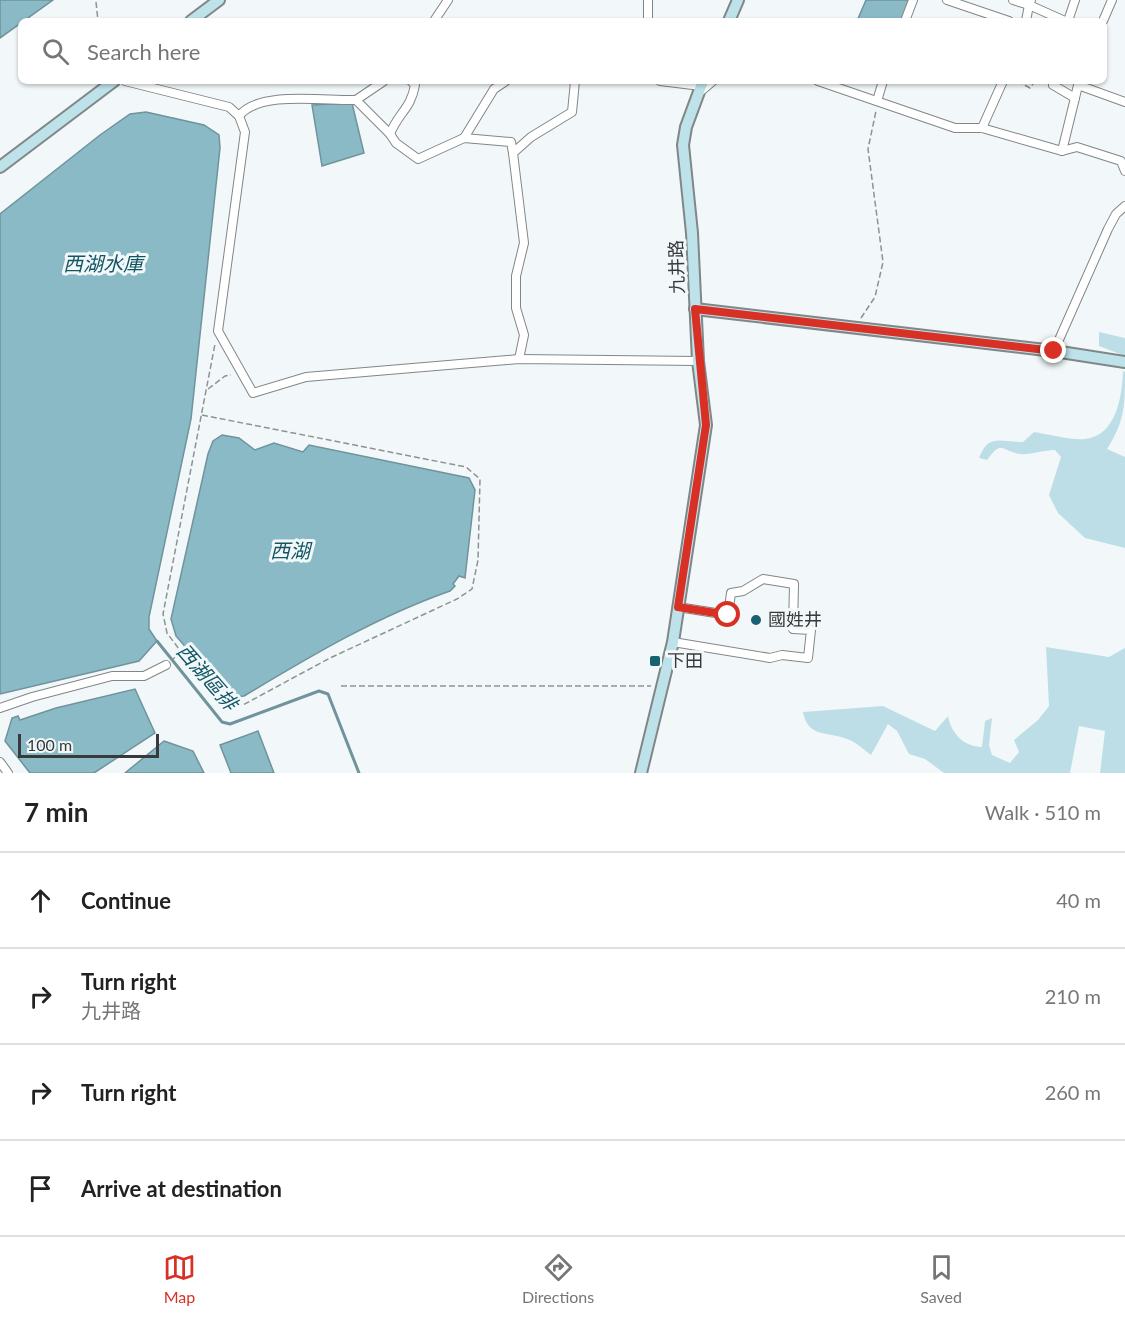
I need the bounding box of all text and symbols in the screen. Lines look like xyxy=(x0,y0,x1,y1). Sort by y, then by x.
search box xyxy=(18,18,1107,84)
icon: search xyxy=(39,35,72,68)
text: Search here xyxy=(87,38,200,65)
street label: 九井路 xyxy=(664,240,688,294)
water label: 西湖水庫 xyxy=(63,251,146,275)
route end xyxy=(1040,337,1066,363)
water label: 西湖 xyxy=(270,538,313,562)
route start xyxy=(714,601,740,627)
place label: 國姓井 xyxy=(768,608,822,630)
marker: 國姓井 xyxy=(749,613,763,627)
water label: 西湖區排 xyxy=(172,638,245,717)
place label: 下田 xyxy=(667,649,703,671)
marker: 下田 xyxy=(648,654,662,668)
scale bar xyxy=(18,731,159,758)
text: 100 m xyxy=(27,735,72,754)
text: 7 min xyxy=(24,796,88,828)
text: Walk · 510 m xyxy=(985,800,1101,824)
icon: ahead xyxy=(24,884,57,917)
text: Continue xyxy=(81,887,171,914)
text: 40 m xyxy=(1056,888,1101,912)
text: Turn right xyxy=(81,968,176,995)
icon: right xyxy=(24,980,57,1013)
text: 210 m xyxy=(1045,984,1101,1008)
text: 九井路 xyxy=(81,998,141,1022)
icon: right xyxy=(24,1076,57,1109)
text: Turn right xyxy=(81,1079,176,1106)
text: 260 m xyxy=(1045,1080,1101,1104)
icon: arrive xyxy=(24,1172,57,1205)
text: Arrive at destination xyxy=(81,1175,282,1202)
tab: Map xyxy=(163,1251,196,1306)
tab: Directions xyxy=(522,1251,594,1306)
tab: Saved xyxy=(920,1251,962,1306)

